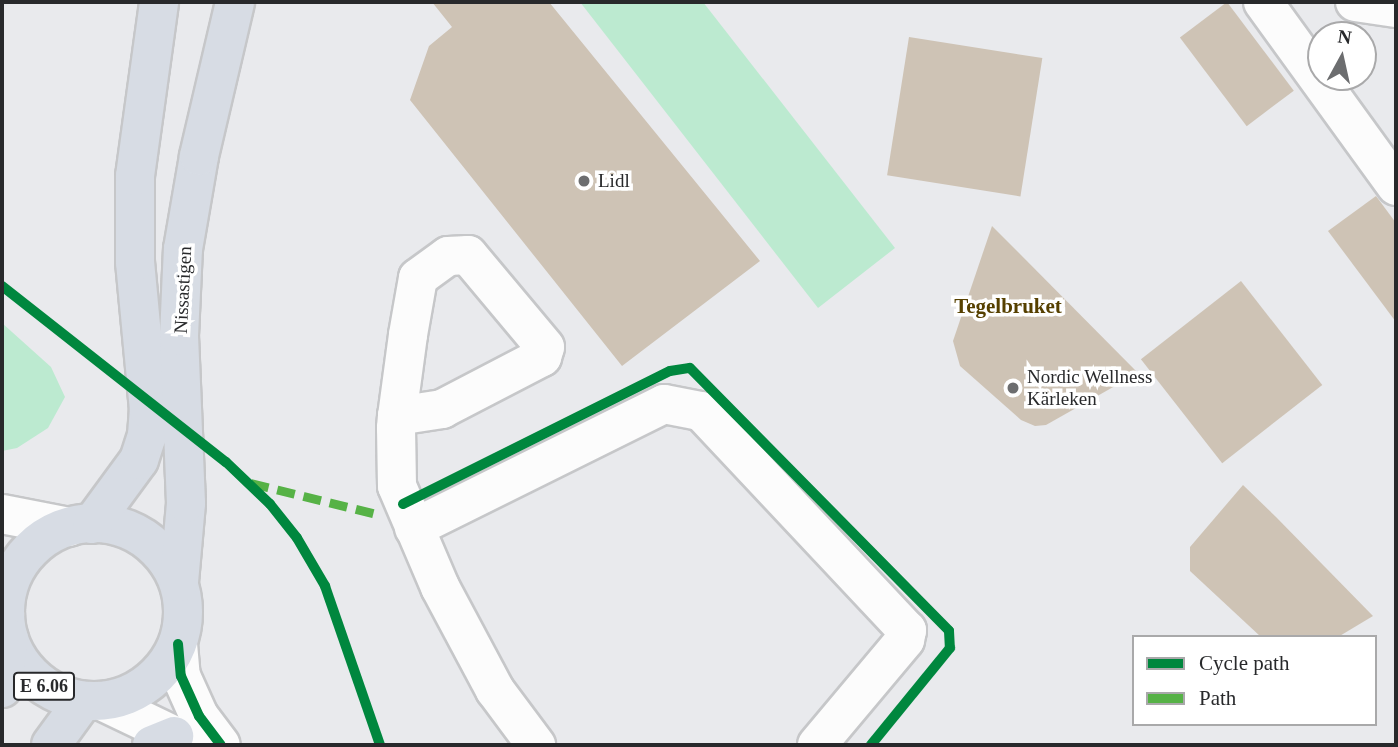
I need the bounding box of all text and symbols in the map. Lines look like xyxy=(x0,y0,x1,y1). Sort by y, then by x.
north arrow xyxy=(1307,21,1377,91)
text: N xyxy=(1336,25,1353,48)
place label: Lidl xyxy=(598,170,630,192)
marker: Lidl xyxy=(576,173,592,189)
street label: Nissastigen xyxy=(169,246,197,334)
district label: Tegelbruket xyxy=(954,293,1062,319)
place label: Nordic Wellness Kärleken xyxy=(1027,366,1153,410)
marker: Nordic Wellness Kärleken xyxy=(1005,380,1021,396)
legend xyxy=(1132,635,1377,726)
text: Cycle path xyxy=(1199,651,1289,675)
road number: E 6.06 xyxy=(12,672,76,700)
text: Path xyxy=(1199,686,1236,710)

